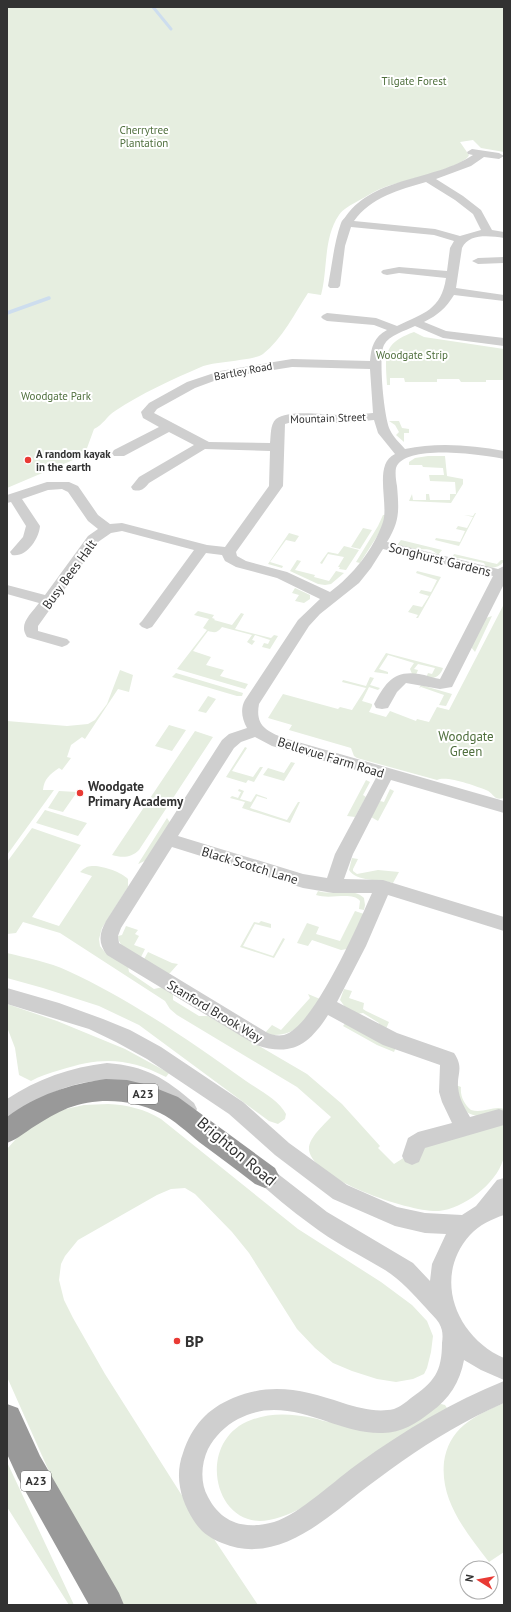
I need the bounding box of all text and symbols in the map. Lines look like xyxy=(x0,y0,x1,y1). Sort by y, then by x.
park label: Tilgate Forest xyxy=(381,74,447,88)
park label: Cherrytree Plantation xyxy=(119,123,169,150)
park label: Woodgate Strip xyxy=(376,348,448,362)
street label: Bartley Road xyxy=(213,358,273,384)
park label: Woodgate Park xyxy=(21,389,92,403)
street label: Mountain Street xyxy=(290,410,366,426)
place label: A random kayak in the earth xyxy=(36,447,111,474)
marker: A random kayak in the earth xyxy=(23,455,33,465)
street label: Busy Bees Halt xyxy=(38,536,101,613)
street label: Songhurst Gardens xyxy=(387,539,493,580)
park label: Woodgate Green xyxy=(438,728,494,760)
street label: Bellevue Farm Road xyxy=(275,733,386,782)
place label: Woodgate Primary Academy xyxy=(88,778,184,810)
marker: Woodgate Primary Academy xyxy=(75,788,85,798)
street label: Black Scotch Lane xyxy=(200,843,300,888)
street label: Stanford Brook Way xyxy=(164,976,266,1047)
road number: A23 xyxy=(128,1084,158,1104)
street label: Brighton Road xyxy=(193,1112,281,1190)
place label: BP xyxy=(185,1331,204,1351)
marker: BP xyxy=(172,1336,182,1346)
road number: A23 xyxy=(21,1471,51,1491)
north arrow xyxy=(459,1560,499,1600)
text: N xyxy=(462,1573,477,1583)

